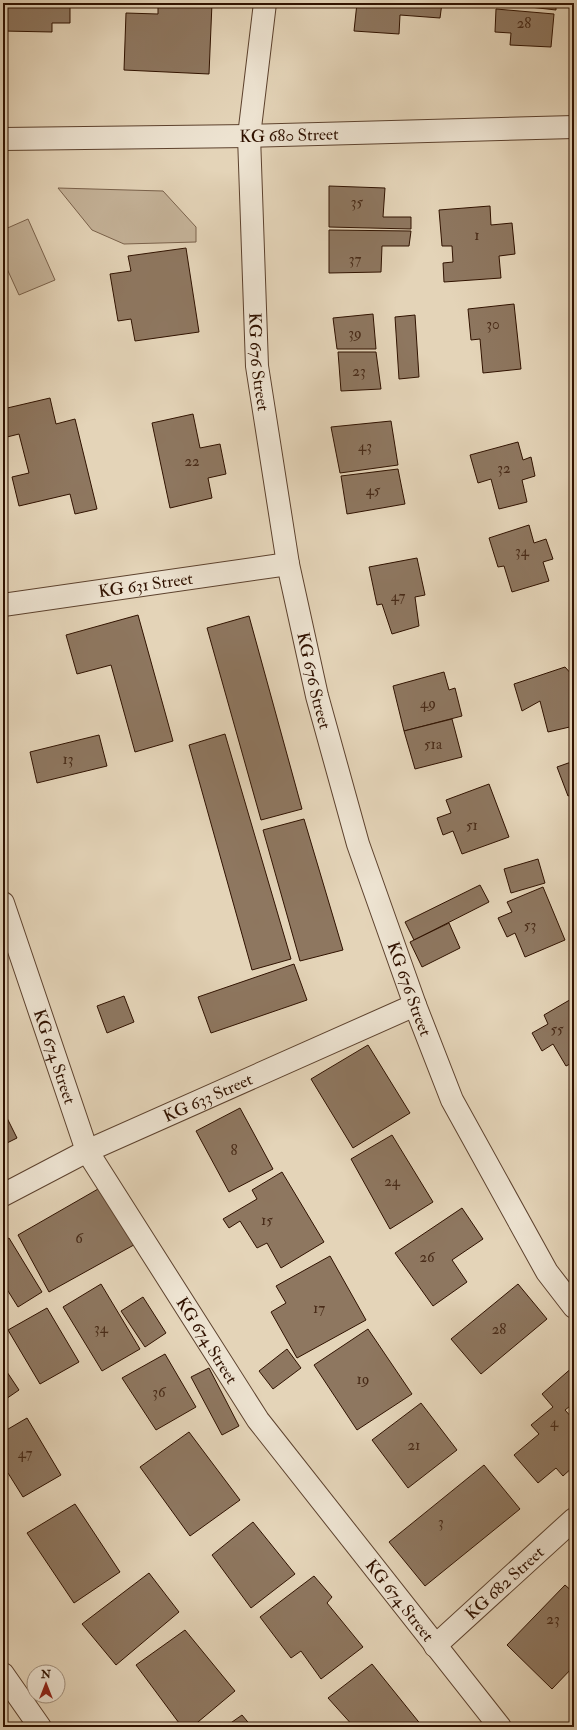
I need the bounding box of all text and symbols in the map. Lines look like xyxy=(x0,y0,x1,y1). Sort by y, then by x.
house number: 28 xyxy=(517,14,531,33)
street label: KG 680 Street xyxy=(239,123,339,147)
house number: 35 xyxy=(351,193,364,212)
house number: 1 xyxy=(474,226,480,245)
house number: 37 xyxy=(349,250,361,269)
street label: KG 676 Street xyxy=(245,312,274,413)
house number: 30 xyxy=(486,315,500,334)
house number: 39 xyxy=(348,324,362,343)
house number: 23 xyxy=(352,362,366,381)
house number: 43 xyxy=(358,437,372,456)
house number: 22 xyxy=(184,452,200,471)
house number: 32 xyxy=(497,459,511,478)
house number: 45 xyxy=(366,481,381,500)
house number: 34 xyxy=(515,542,530,561)
street label: KG 631 Street xyxy=(97,567,195,602)
house number: 47 xyxy=(391,587,405,606)
street label: KG 676 Street xyxy=(293,630,336,732)
house number: 49 xyxy=(420,694,436,713)
house number: 51a xyxy=(424,735,443,754)
house number: 13 xyxy=(62,750,74,769)
house number: 51 xyxy=(466,816,478,835)
house number: 53 xyxy=(524,916,536,935)
street label: KG 676 Street xyxy=(383,939,437,1039)
street label: KG 674 Street xyxy=(29,1006,81,1107)
house number: 55 xyxy=(550,1020,564,1039)
street label: KG 633 Street xyxy=(160,1068,256,1126)
house number: 8 xyxy=(230,1141,238,1160)
house number: 24 xyxy=(384,1172,401,1191)
house number: 15 xyxy=(261,1211,273,1230)
house number: 6 xyxy=(75,1229,84,1248)
house number: 26 xyxy=(419,1248,436,1267)
street label: KG 674 Street xyxy=(172,1293,243,1388)
house number: 17 xyxy=(313,1299,325,1318)
house number: 34 xyxy=(94,1319,109,1338)
house number: 28 xyxy=(492,1320,506,1339)
house number: 19 xyxy=(357,1370,369,1389)
house number: 36 xyxy=(152,1383,167,1402)
house number: 4 xyxy=(550,1413,559,1432)
house number: 21 xyxy=(408,1436,420,1455)
house number: 47 xyxy=(18,1444,32,1463)
house number: 3 xyxy=(438,1513,444,1532)
street label: KG 682 Street xyxy=(461,1541,548,1624)
street label: KG 674 Street xyxy=(361,1555,439,1646)
house number: 23 xyxy=(546,1610,560,1629)
north arrow xyxy=(26,1664,66,1704)
text: N xyxy=(40,1668,52,1681)

